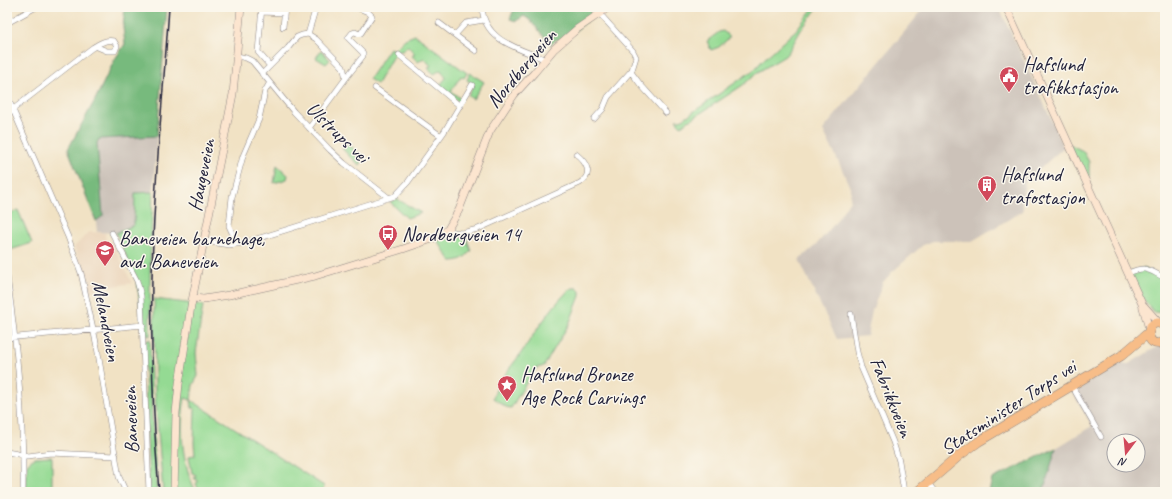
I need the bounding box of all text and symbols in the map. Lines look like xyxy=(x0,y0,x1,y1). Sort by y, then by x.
street label: Nordbergveien xyxy=(481,23,562,113)
place label: Hafslund trafikkstasjon xyxy=(1023,52,1119,100)
public building icon: Hafslund trafikkstasjon xyxy=(998,65,1020,93)
street label: Ulstrups vei xyxy=(301,96,376,170)
street label: Haugeveien xyxy=(182,136,221,213)
place label: Hafslund trafostasjon xyxy=(1001,162,1086,210)
building icon: Hafslund trafostasjon xyxy=(976,174,998,202)
place label: Nordbergveien 14 xyxy=(402,222,523,247)
bus stop icon: Nordbergveien 14 xyxy=(377,223,399,251)
place label: Baneveien barnehage, avd. Baneveien xyxy=(119,226,265,274)
school or university icon: Baneveien barnehage, avd. Baneveien xyxy=(94,239,116,267)
street label: Melandveien xyxy=(86,279,127,365)
street label: Statsminister Torps vei xyxy=(936,353,1083,461)
street label: Fabrikkveien xyxy=(864,354,919,442)
place label: Hafslund Bronze Age Rock Carvings xyxy=(521,362,647,410)
place icon: Hafslund Bronze Age Rock Carvings xyxy=(496,374,518,402)
street label: Baneveien xyxy=(117,385,144,454)
north arrow xyxy=(1106,433,1146,473)
text: N xyxy=(1116,454,1128,470)

